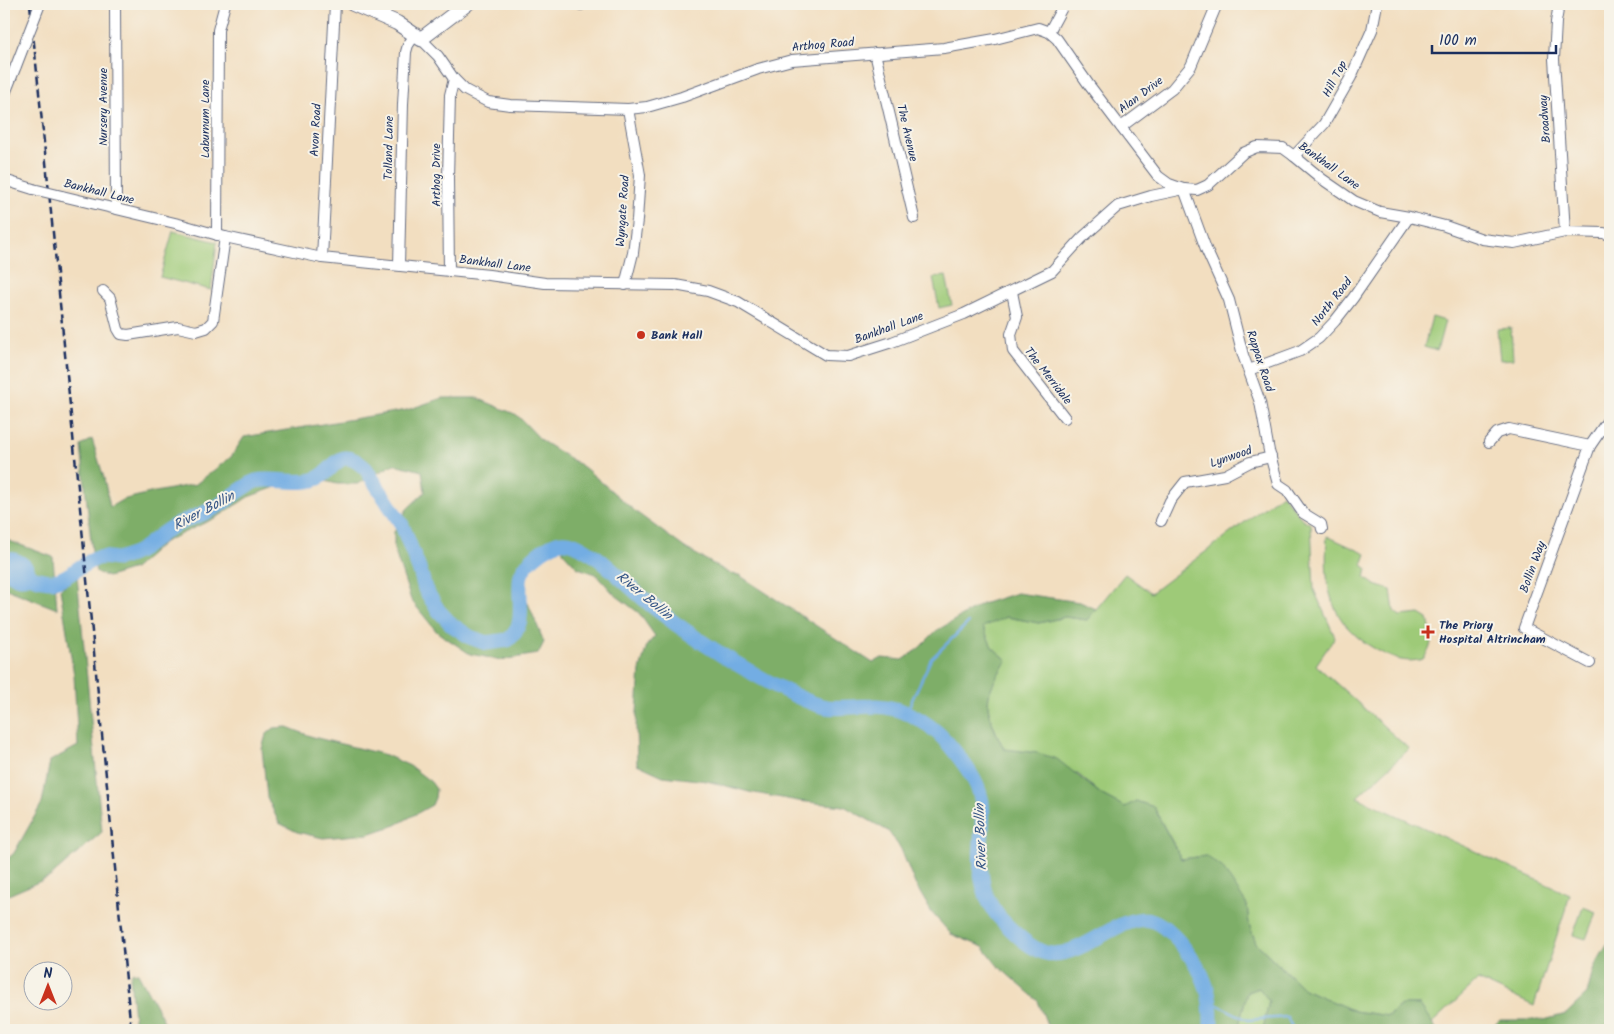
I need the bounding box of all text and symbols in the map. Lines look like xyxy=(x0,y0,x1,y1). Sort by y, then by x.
scale bar xyxy=(1432,22,1555,54)
text: 100 m xyxy=(1439,29,1477,53)
street label: Arthog Road xyxy=(791,33,856,57)
street label: Hill Top xyxy=(1317,57,1353,101)
street label: Nursery Avenue xyxy=(94,67,113,146)
street label: Alan Drive xyxy=(1114,71,1168,118)
street label: Laburnum Lane xyxy=(196,79,215,158)
street label: Broadway xyxy=(1534,94,1556,144)
street label: Avon Road xyxy=(305,102,327,157)
street label: The Avenue xyxy=(891,102,923,164)
street label: Tolland Lane xyxy=(379,115,399,180)
street label: Bankhall Lane xyxy=(1294,137,1364,195)
street label: Arthog Drive xyxy=(427,143,446,207)
street label: Bankhall Lane xyxy=(62,174,137,210)
street label: Wyngate Road xyxy=(611,174,635,247)
street label: Bankhall Lane xyxy=(458,250,532,278)
street label: North Road xyxy=(1307,273,1358,330)
street label: Bankhall Lane xyxy=(852,307,927,349)
place label: Bank Hall xyxy=(651,326,703,345)
street label: Rappax Road xyxy=(1241,328,1279,395)
marker: Bank Hall xyxy=(635,329,647,341)
street label: The Merridale xyxy=(1019,343,1077,409)
street label: Lynwood xyxy=(1207,441,1256,473)
water label: River Bollin xyxy=(169,485,240,536)
street label: Bollin Way xyxy=(1515,538,1551,595)
water label: River Bollin xyxy=(611,566,678,627)
place label: The Priory Hospital Altrincham xyxy=(1439,616,1546,649)
marker: The Priory Hospital Altrincham xyxy=(1421,625,1435,639)
water label: River Bollin xyxy=(969,802,993,871)
north arrow xyxy=(22,962,72,1012)
text: N xyxy=(44,963,53,985)

